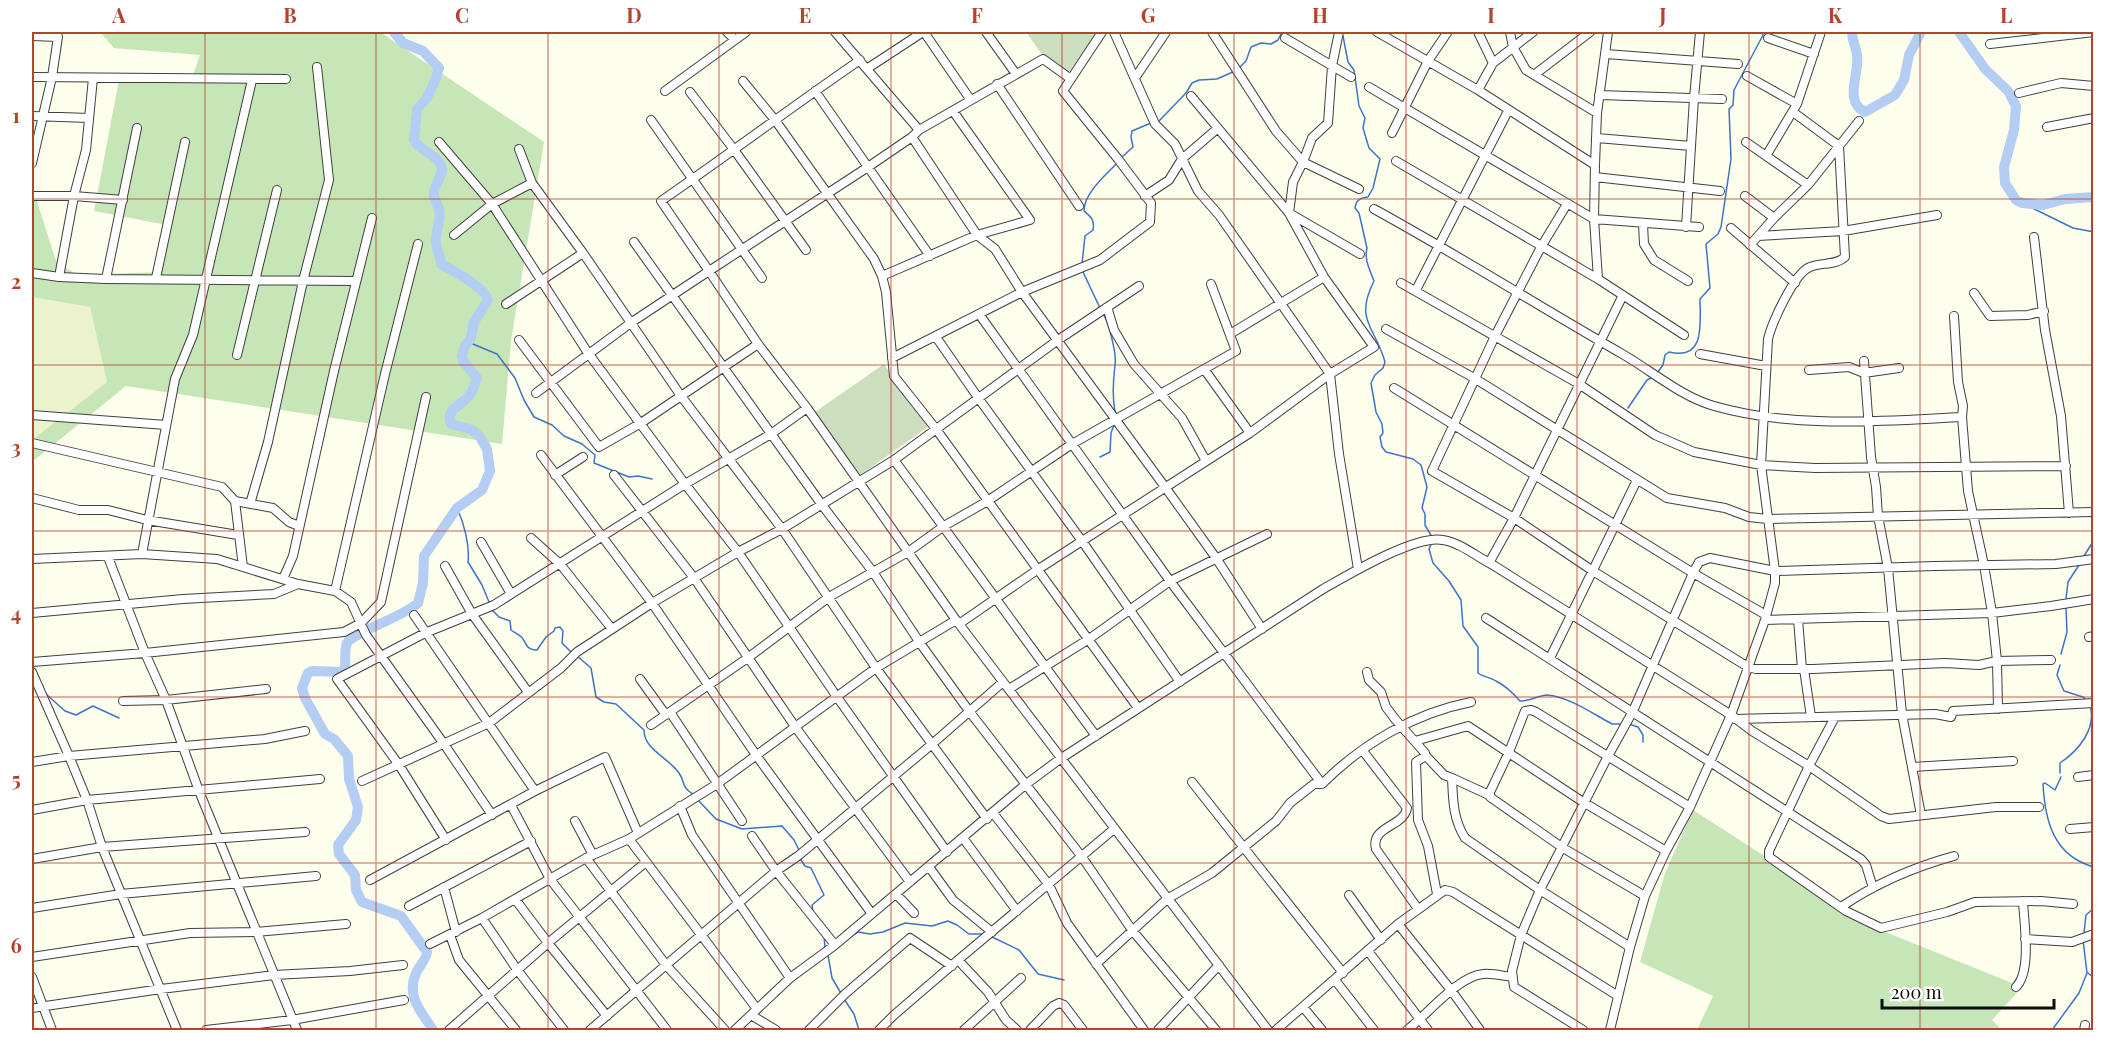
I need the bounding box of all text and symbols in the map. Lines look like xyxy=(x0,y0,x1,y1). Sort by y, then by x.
text: A xyxy=(111,1,126,28)
text: B xyxy=(283,1,297,28)
text: C xyxy=(455,1,469,28)
text: D xyxy=(626,1,642,28)
text: E xyxy=(799,1,811,28)
text: F xyxy=(971,1,983,28)
text: G xyxy=(1141,1,1156,28)
text: H xyxy=(1312,1,1328,28)
text: I xyxy=(1487,1,1495,28)
text: J xyxy=(1658,1,1667,28)
text: K xyxy=(1828,1,1843,28)
text: L xyxy=(2000,1,2012,28)
text: 1 xyxy=(12,101,20,128)
text: 2 xyxy=(11,267,21,294)
text: 3 xyxy=(11,433,21,460)
text: 4 xyxy=(11,599,21,626)
text: 5 xyxy=(11,765,21,792)
text: 6 xyxy=(10,931,22,958)
scale bar xyxy=(1882,972,2054,1010)
text: 200 m xyxy=(1891,980,1942,1004)

